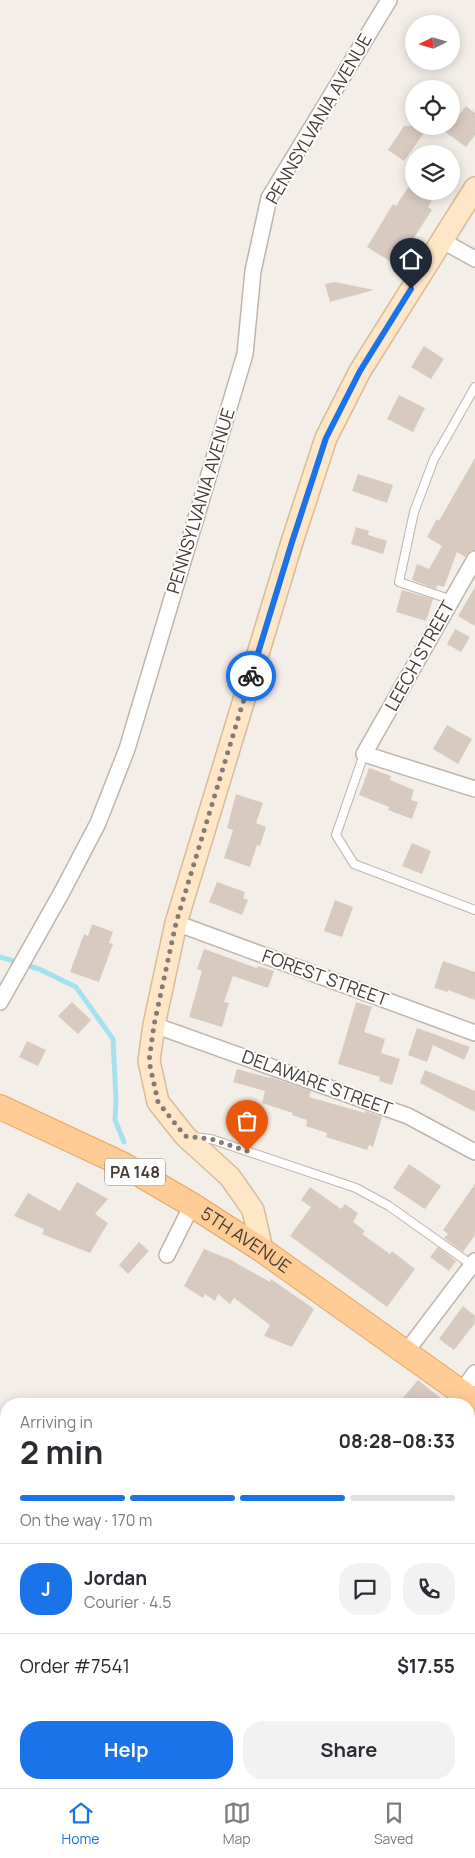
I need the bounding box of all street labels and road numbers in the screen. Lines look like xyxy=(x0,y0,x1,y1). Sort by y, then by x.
street label: PENNSYLVANIA AVENUE xyxy=(259,29,377,208)
street label: PENNSYLVANIA AVENUE xyxy=(160,405,240,597)
street label: LEECH STREET xyxy=(379,596,459,715)
street label: FOREST STREET xyxy=(259,943,392,1011)
street label: DELAWARE STREET xyxy=(239,1044,396,1120)
road number: PA 148 xyxy=(105,1158,165,1186)
street label: 5TH AVENUE xyxy=(196,1201,296,1278)

